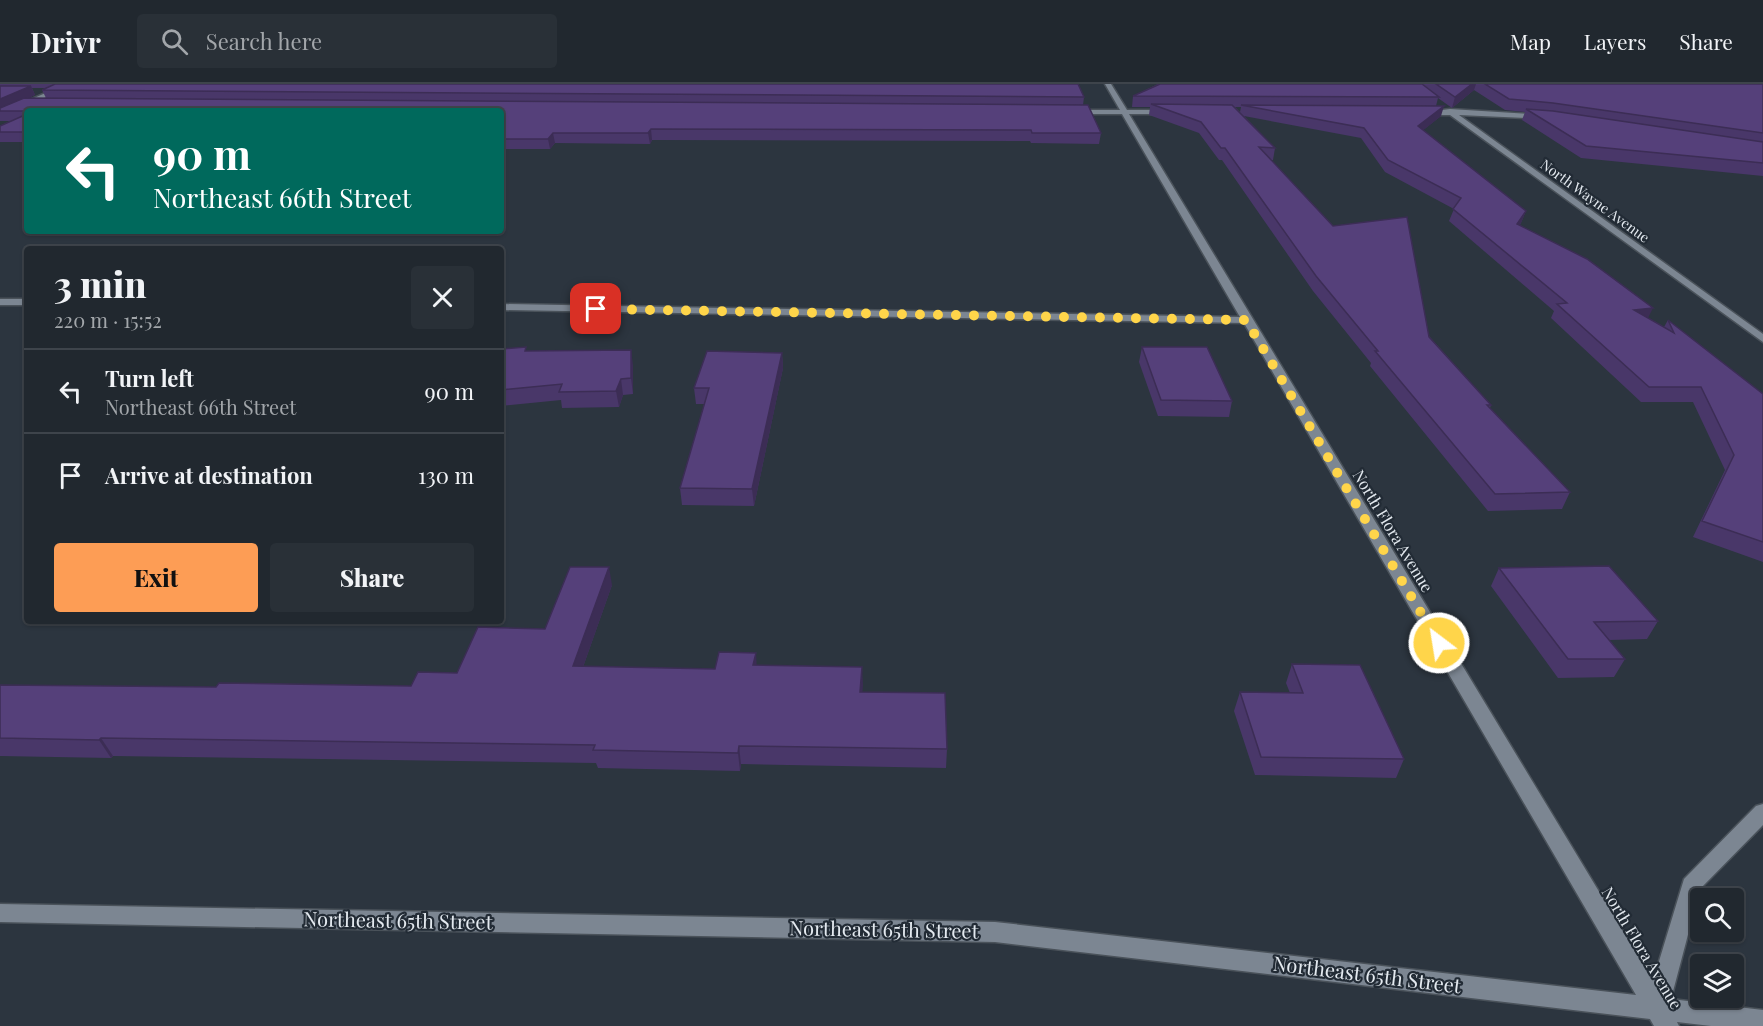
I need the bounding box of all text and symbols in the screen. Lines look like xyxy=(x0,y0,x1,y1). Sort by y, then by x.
search box xyxy=(137,14,557,68)
text: Drivr xyxy=(30,23,101,60)
icon: search xyxy=(158,25,191,58)
text: Search here xyxy=(206,26,322,56)
text: Map xyxy=(1510,27,1551,55)
text: Layers xyxy=(1584,27,1646,55)
text: Share xyxy=(1679,27,1733,55)
text: 90 m xyxy=(153,125,251,181)
icon: left xyxy=(54,132,132,210)
street label: North Wayne Avenue xyxy=(1537,155,1654,247)
text: Northeast 66th Street xyxy=(153,179,411,215)
text: 3 min xyxy=(54,259,147,307)
button: close xyxy=(411,266,474,329)
pin xyxy=(570,283,621,334)
icon: arrive xyxy=(579,292,612,325)
text: 220 m · 15:52 xyxy=(54,306,162,333)
text: Turn left xyxy=(105,363,194,393)
icon: left xyxy=(54,375,87,408)
text: 90 m xyxy=(425,376,474,406)
text: Northeast 66th Street xyxy=(105,393,296,420)
icon: arrive xyxy=(54,459,87,492)
text: Arrive at destination xyxy=(105,460,313,490)
text: 130 m xyxy=(418,460,474,490)
street label: North Flora Avenue xyxy=(1349,466,1438,596)
button: Exit xyxy=(54,543,258,612)
button: Share xyxy=(270,543,474,612)
position arrow xyxy=(1407,611,1471,675)
street label: North Flora Avenue xyxy=(1598,883,1687,1013)
map controls xyxy=(1690,888,1744,1008)
button: search xyxy=(1690,888,1744,942)
street label: Northeast 65th Street xyxy=(303,904,494,935)
street label: Northeast 65th Street xyxy=(789,913,980,944)
street label: Northeast 65th Street xyxy=(1272,949,1464,999)
button: layers xyxy=(1690,954,1744,1008)

